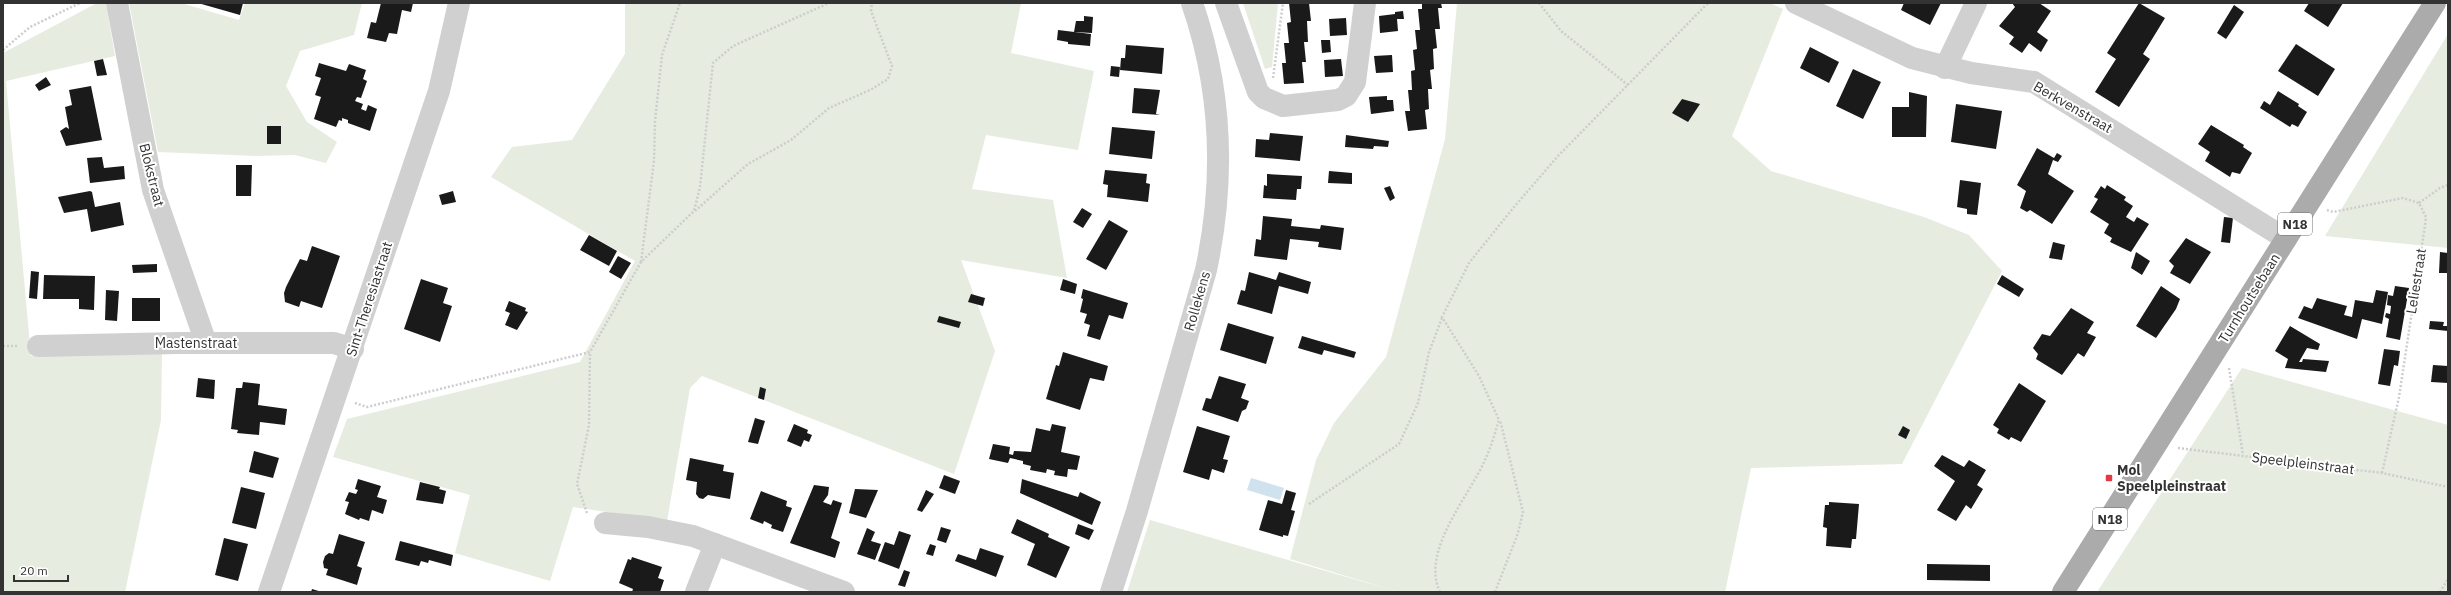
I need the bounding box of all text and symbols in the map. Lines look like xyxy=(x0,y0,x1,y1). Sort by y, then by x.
street label: Berkvenstraat xyxy=(2030,77,2116,137)
street label: Blokstraat xyxy=(135,141,169,209)
road number: N18 xyxy=(2278,213,2312,235)
street label: Sint-Theresiastraat xyxy=(342,239,396,359)
street label: Leliestraat xyxy=(2402,247,2430,315)
street label: Turnhoutsebaan xyxy=(2214,250,2284,346)
street label: Rollekens xyxy=(1180,269,1214,333)
street label: Mastenstraat xyxy=(155,334,237,352)
street label: Speelpleinstraat xyxy=(2251,448,2355,478)
place label: Mol Speelpleinstraat xyxy=(2117,461,2226,495)
marker: Mol Speelpleinstraat xyxy=(2104,473,2114,483)
road number: N18 xyxy=(2093,508,2127,530)
scale bar xyxy=(14,557,68,583)
text: 20 m xyxy=(20,563,48,578)

